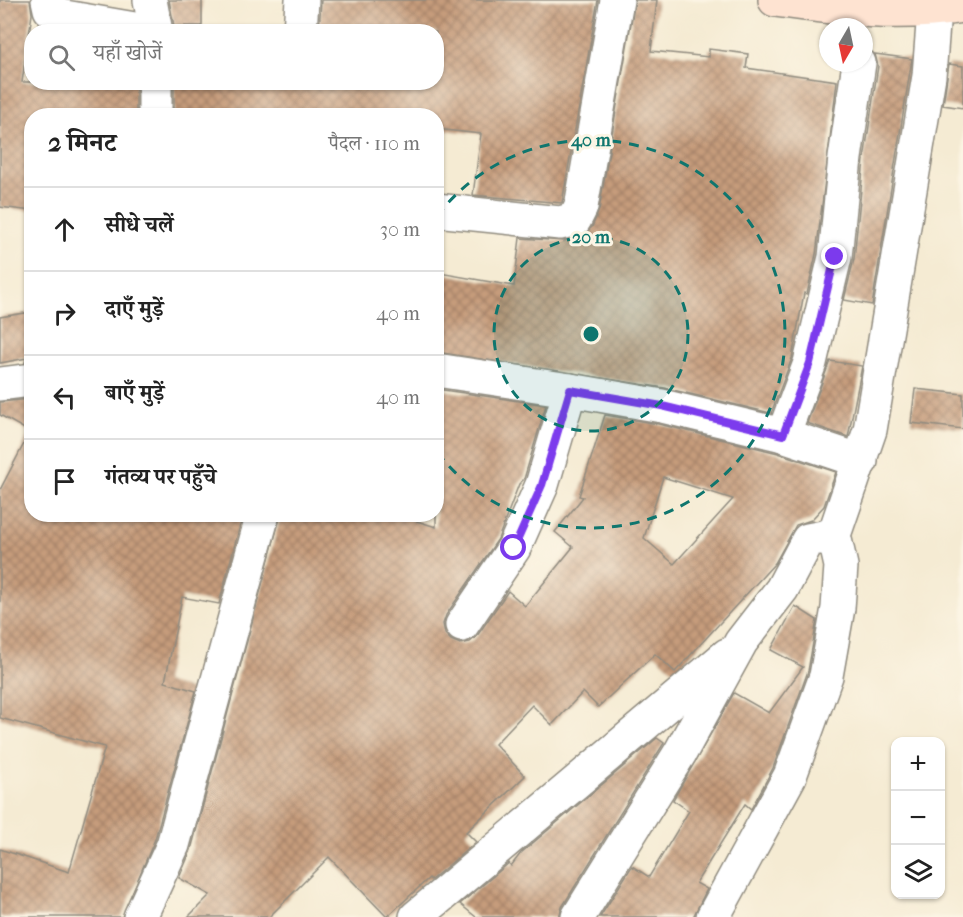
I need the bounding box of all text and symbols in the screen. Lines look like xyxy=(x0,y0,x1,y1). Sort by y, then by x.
north arrow xyxy=(819,18,873,72)
search box xyxy=(24,24,444,90)
text: यहाँ खोजें xyxy=(93,40,162,66)
icon: search xyxy=(45,41,78,74)
text: 2 मिनट xyxy=(48,127,116,158)
text: 40 m xyxy=(570,130,612,151)
text: पैदल · 110 m xyxy=(329,132,420,155)
text: सीधे चलें xyxy=(105,212,174,238)
icon: ahead xyxy=(48,213,81,246)
text: 30 m xyxy=(380,218,420,241)
text: 20 m xyxy=(572,227,611,248)
route end xyxy=(821,243,847,269)
text: दाएँ मुड़ें xyxy=(105,296,164,322)
icon: right xyxy=(48,297,81,330)
text: 40 m xyxy=(376,302,420,325)
centre of rings xyxy=(581,324,601,344)
text: बाएँ मुड़ें xyxy=(105,380,164,406)
icon: left xyxy=(48,381,81,414)
text: 40 m xyxy=(376,386,420,409)
text: गंतव्य पर पहुँचे xyxy=(105,464,216,490)
icon: arrive xyxy=(48,465,81,498)
route start xyxy=(500,534,526,560)
map controls xyxy=(891,737,945,899)
button: + xyxy=(891,737,945,791)
button: − xyxy=(891,791,945,845)
button: layers xyxy=(891,845,945,899)

